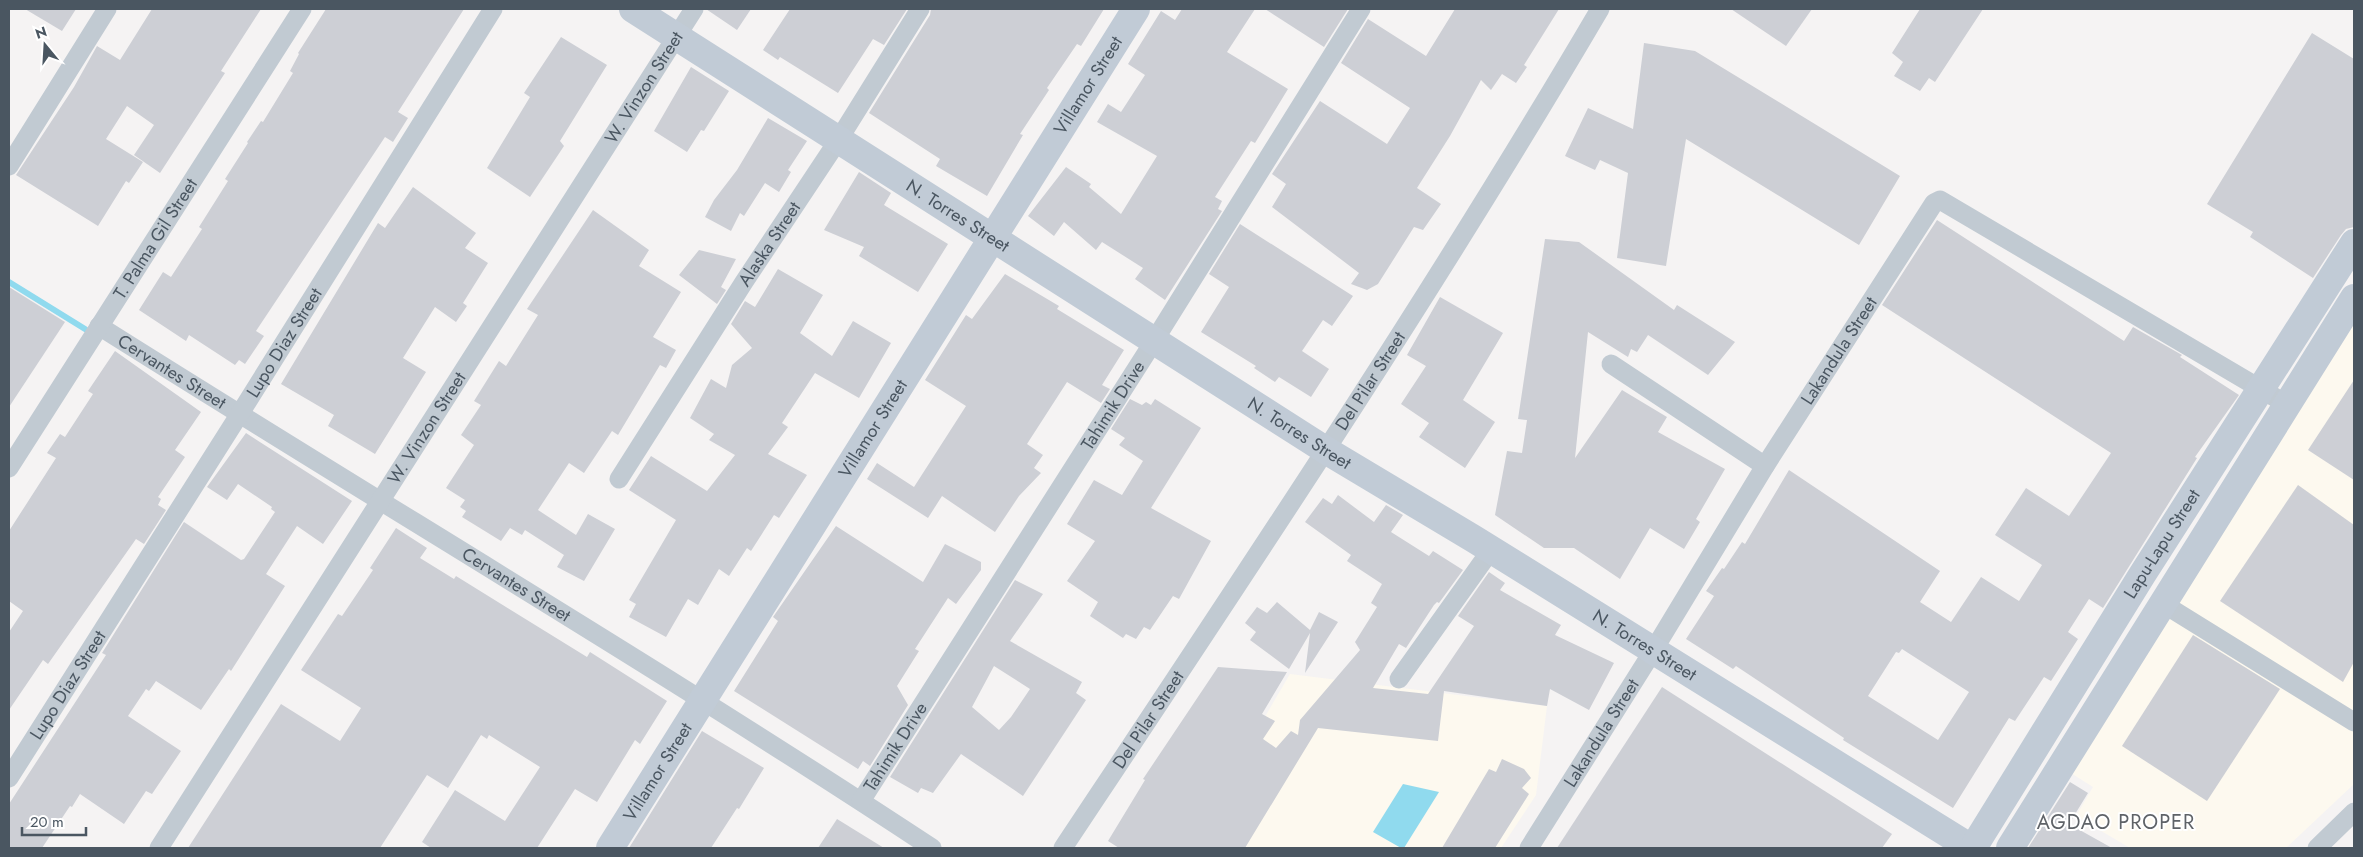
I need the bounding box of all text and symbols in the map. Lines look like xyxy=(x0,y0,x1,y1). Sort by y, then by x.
north arrow xyxy=(20,20,70,70)
text: N xyxy=(33,21,49,44)
street label: W. Vinzon Street xyxy=(598,26,690,149)
street label: Villamor Street xyxy=(1047,31,1129,140)
street label: T. Palma Gil Street xyxy=(107,173,204,304)
street label: N. Torres Street xyxy=(901,173,1015,259)
street label: Alaska Street xyxy=(732,196,807,292)
street label: Lupo Diaz Street xyxy=(240,282,329,403)
street label: Lakandula Street xyxy=(1795,291,1884,410)
street label: Del Pilar Street xyxy=(1329,326,1412,436)
street label: Cervantes Street xyxy=(113,328,232,416)
street label: Tahimik Drive xyxy=(1075,356,1151,455)
street label: W. Vinzon Street xyxy=(381,366,473,489)
street label: Villamor Street xyxy=(832,374,914,483)
street label: N. Torres Street xyxy=(1242,391,1357,476)
street label: Lapu-Lapu Street xyxy=(2117,484,2207,604)
street label: Cervantes Street xyxy=(457,541,576,629)
street label: N. Torres Street xyxy=(1588,603,1702,688)
street label: Lupo Diaz Street xyxy=(23,625,113,745)
street label: Del Pilar Street xyxy=(1106,665,1191,774)
street label: Lakandula Street xyxy=(1557,673,1646,792)
street label: Tahimik Drive xyxy=(857,697,934,797)
street label: Villamor Street xyxy=(617,717,699,826)
scale bar xyxy=(22,804,86,836)
district label: AGDAO PROPER xyxy=(2037,808,2195,837)
text: 20 m xyxy=(30,811,64,833)

